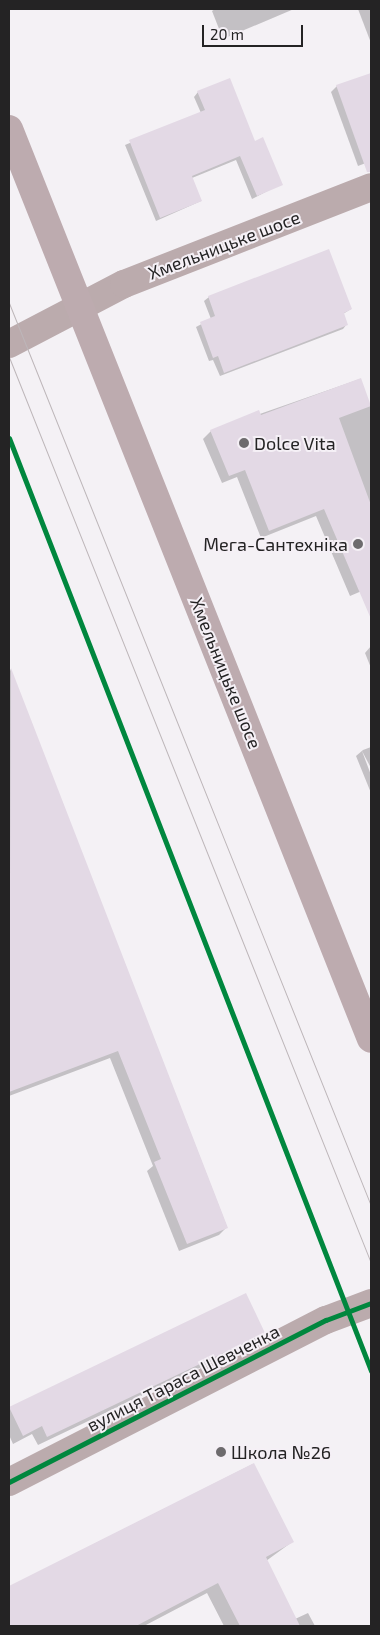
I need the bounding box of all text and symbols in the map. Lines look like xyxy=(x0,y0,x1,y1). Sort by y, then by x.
scale bar xyxy=(205,15,306,47)
text: 20 m xyxy=(210,25,244,43)
street label: Хмельницьке шосе xyxy=(145,206,303,284)
place label: Dolce Vita xyxy=(254,432,336,454)
marker: Dolce Vita xyxy=(238,437,250,449)
place label: Мега-Сантехніка xyxy=(203,533,348,555)
marker: Мега-Сантехніка xyxy=(352,538,364,550)
street label: Хмельницьке шосе xyxy=(186,594,266,752)
street label: вулиця Тараса Шевченка xyxy=(83,1320,283,1436)
place label: Школа №26 xyxy=(231,1441,331,1463)
marker: Школа №26 xyxy=(215,1446,227,1458)

